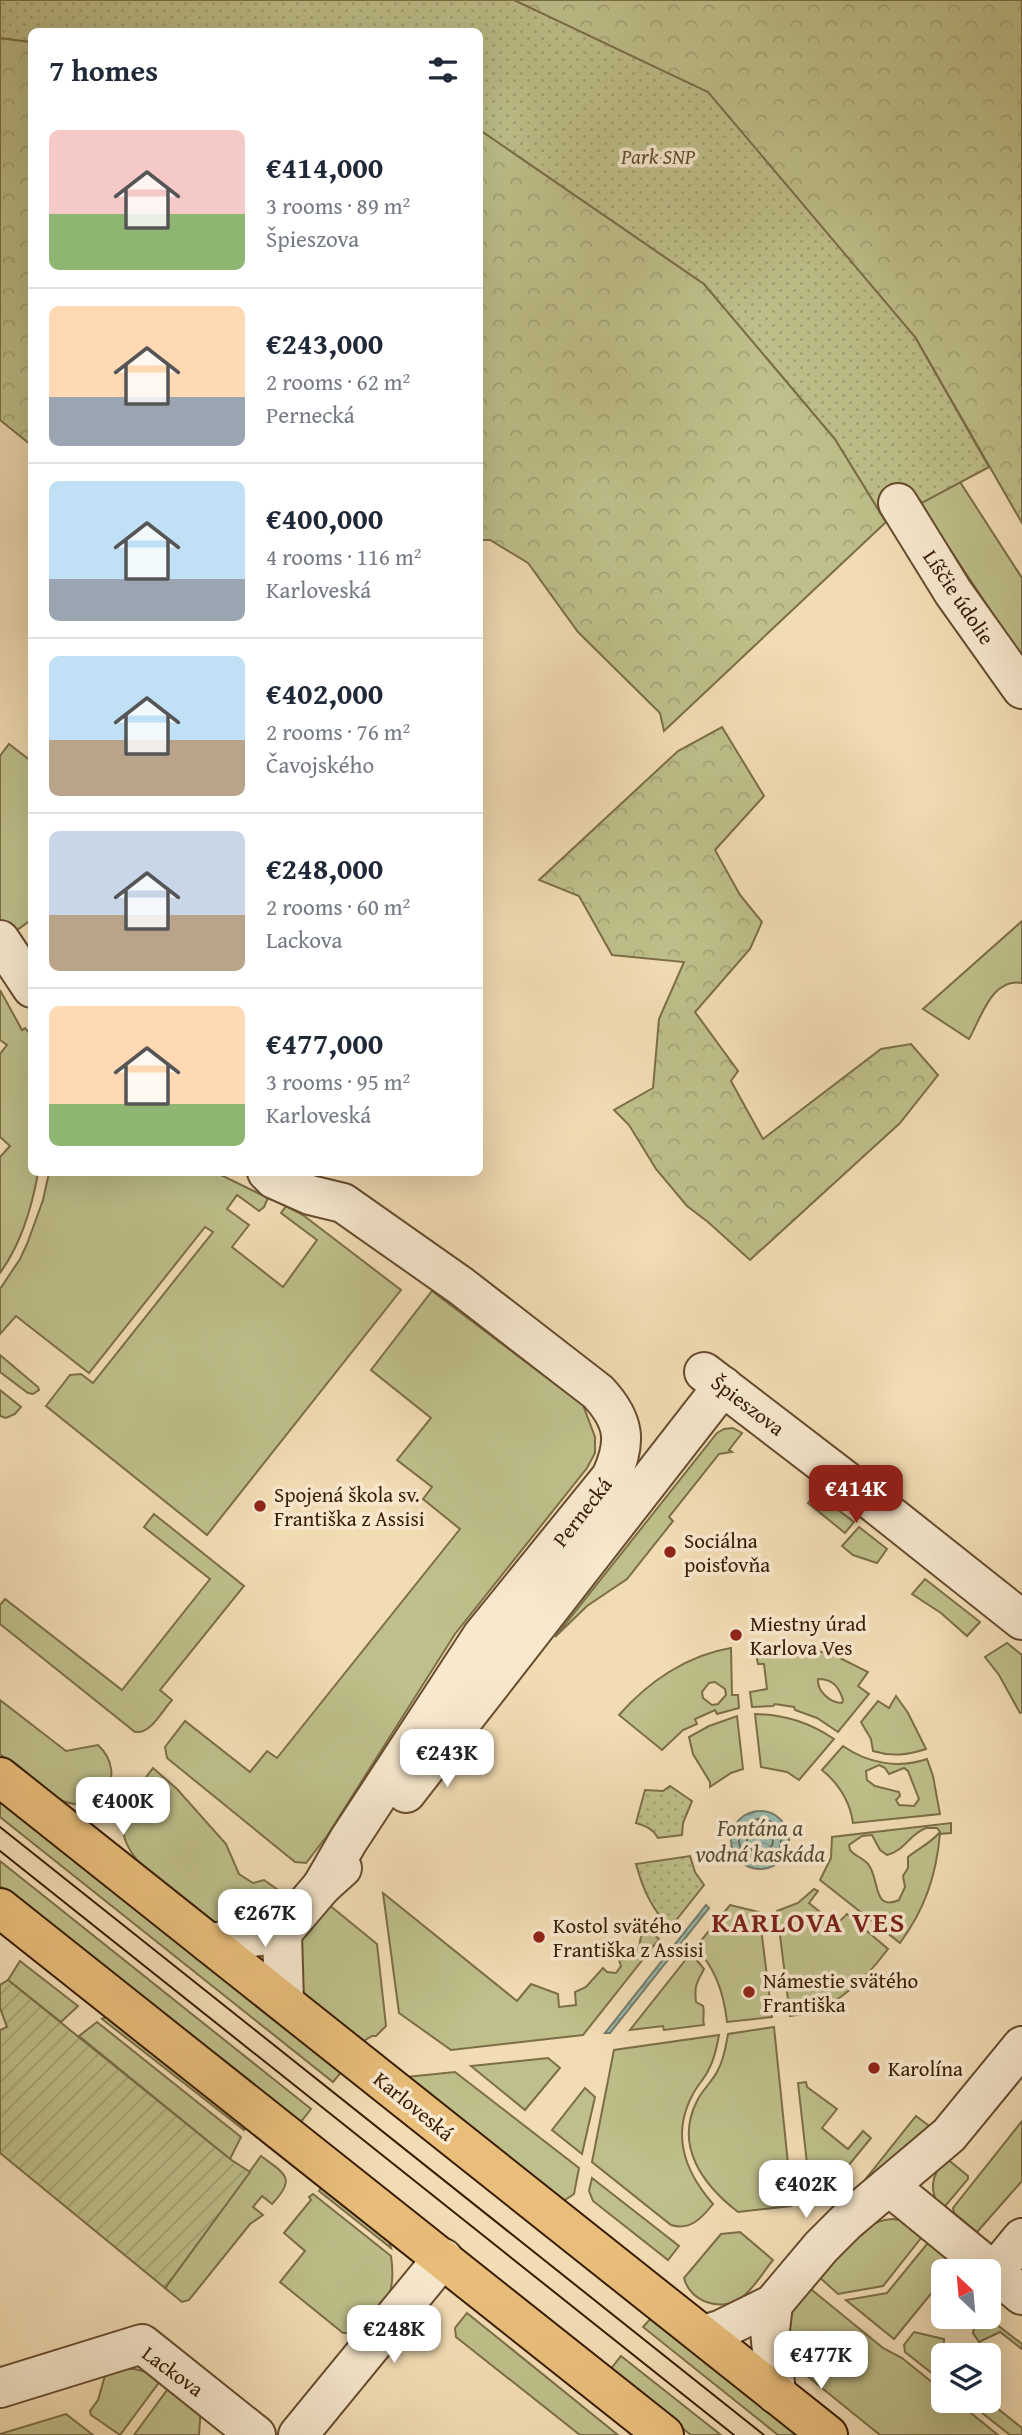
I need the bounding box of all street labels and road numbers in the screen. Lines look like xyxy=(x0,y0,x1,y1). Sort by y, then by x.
street label: Líščie údolie xyxy=(916,543,1002,651)
street label: Špieszova xyxy=(705,1367,791,1443)
street label: Pernecká xyxy=(545,1470,619,1553)
street label: Karloveská xyxy=(367,2064,461,2148)
street label: Lackova xyxy=(136,2338,210,2404)

